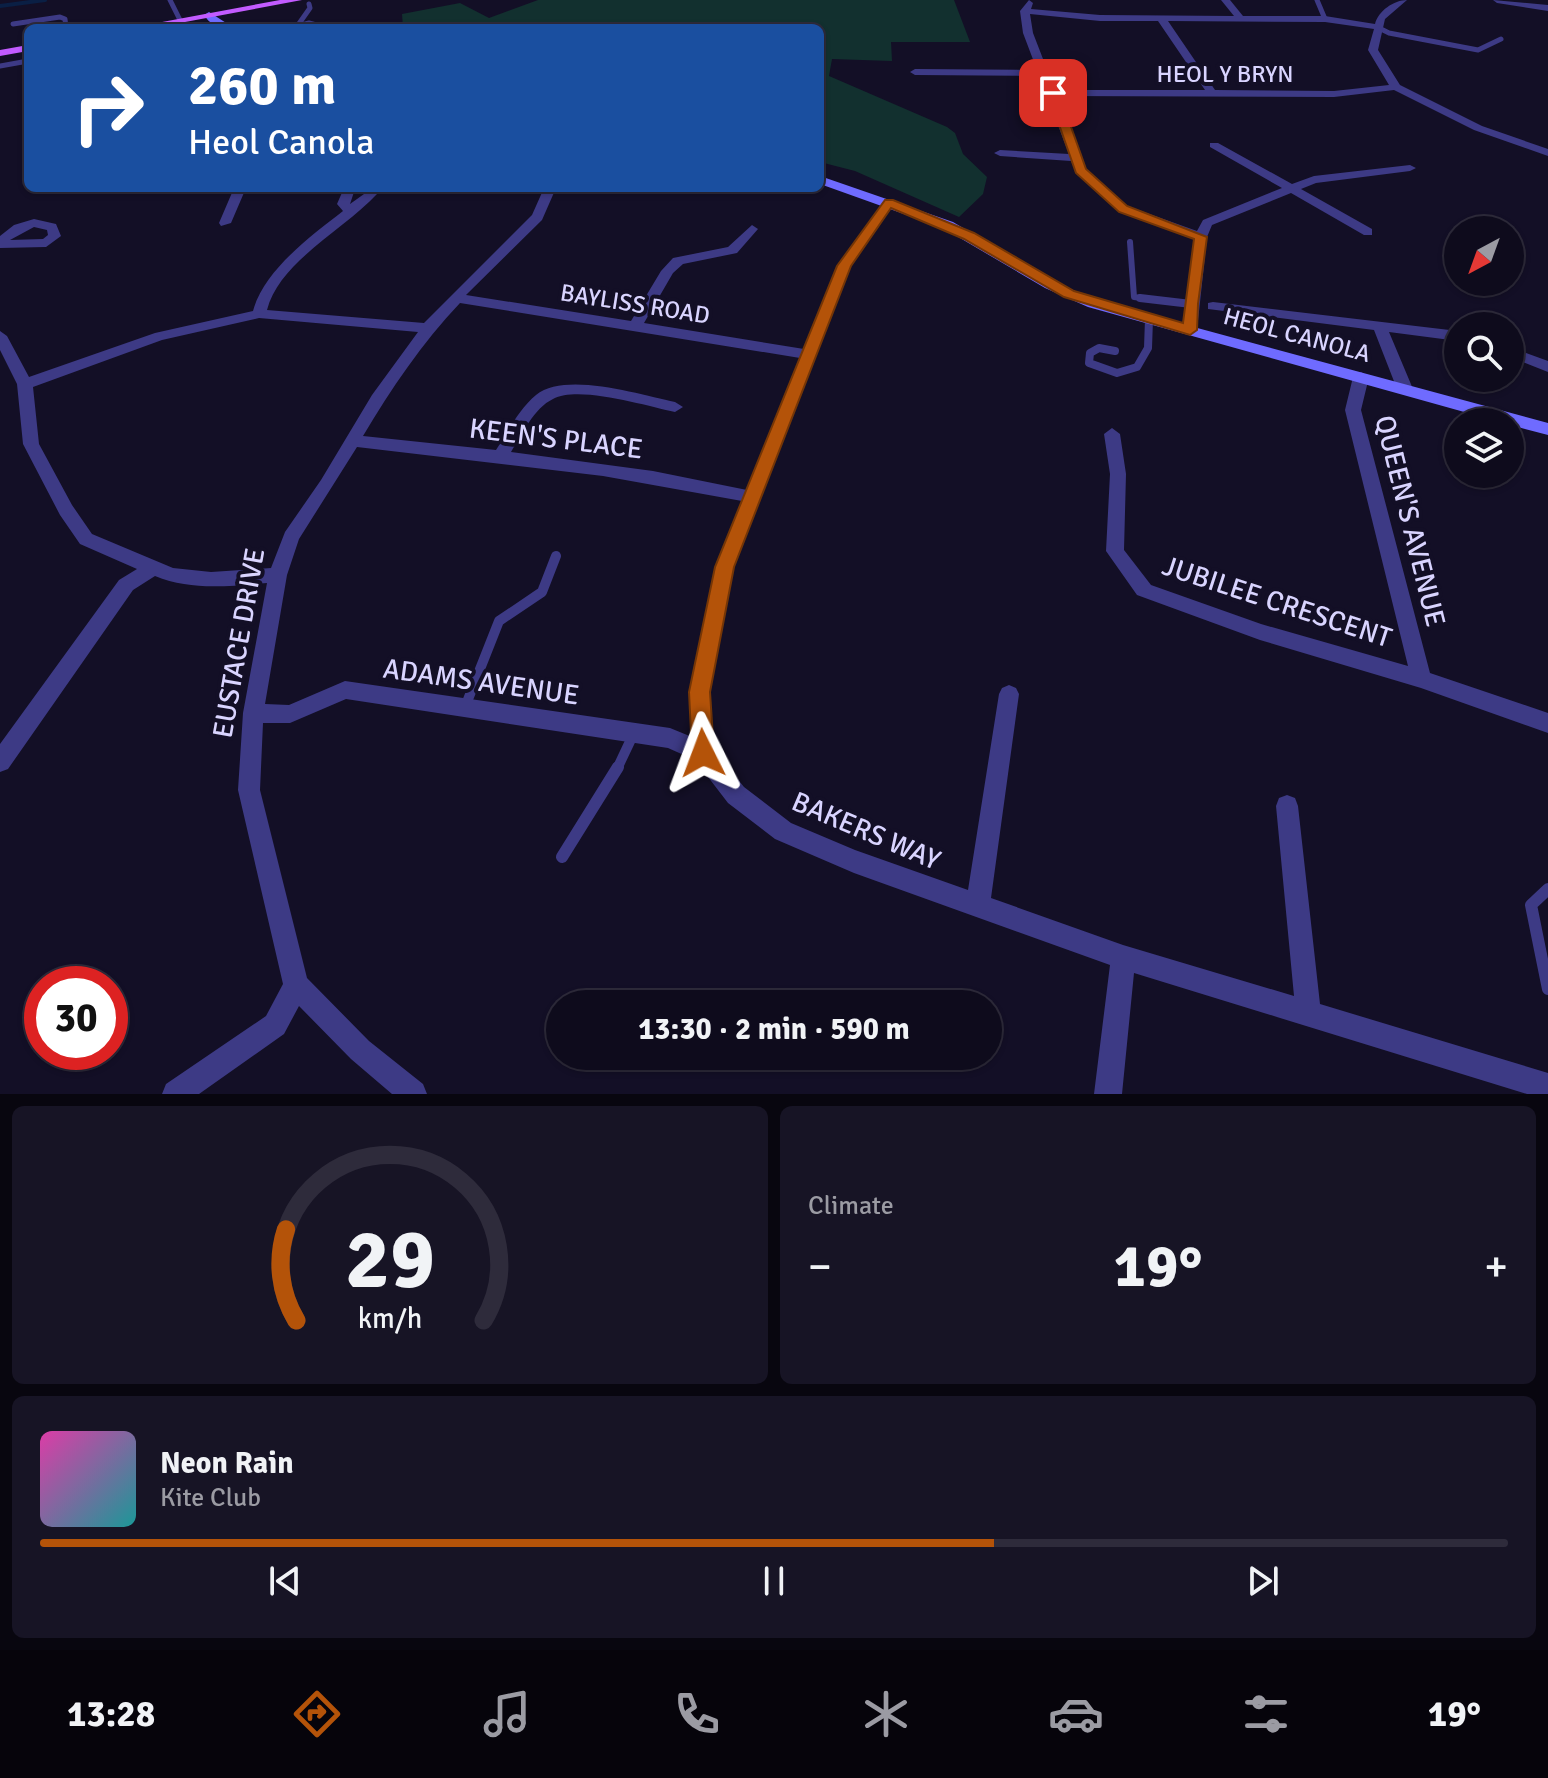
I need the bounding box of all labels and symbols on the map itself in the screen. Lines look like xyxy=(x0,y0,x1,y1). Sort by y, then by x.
pin xyxy=(1019,59,1087,127)
street label: HEOL Y BRYN xyxy=(1156,59,1294,89)
north arrow xyxy=(1444,216,1524,296)
street label: BAYLISS ROAD xyxy=(558,277,712,331)
street label: HEOL CANOLA xyxy=(1220,301,1374,369)
street label: KEEN'S PLACE xyxy=(467,411,645,467)
street label: QUEEN'S AVENUE xyxy=(1367,412,1453,630)
street label: EUSTACE DRIVE xyxy=(206,545,272,741)
street label: JUBILEE CRESCENT xyxy=(1158,549,1396,655)
street label: ADAMS AVENUE xyxy=(381,651,581,713)
position arrow xyxy=(661,711,745,795)
street label: BAKERS WAY xyxy=(787,784,945,878)
speed limit sign: 30 xyxy=(24,966,128,1070)

